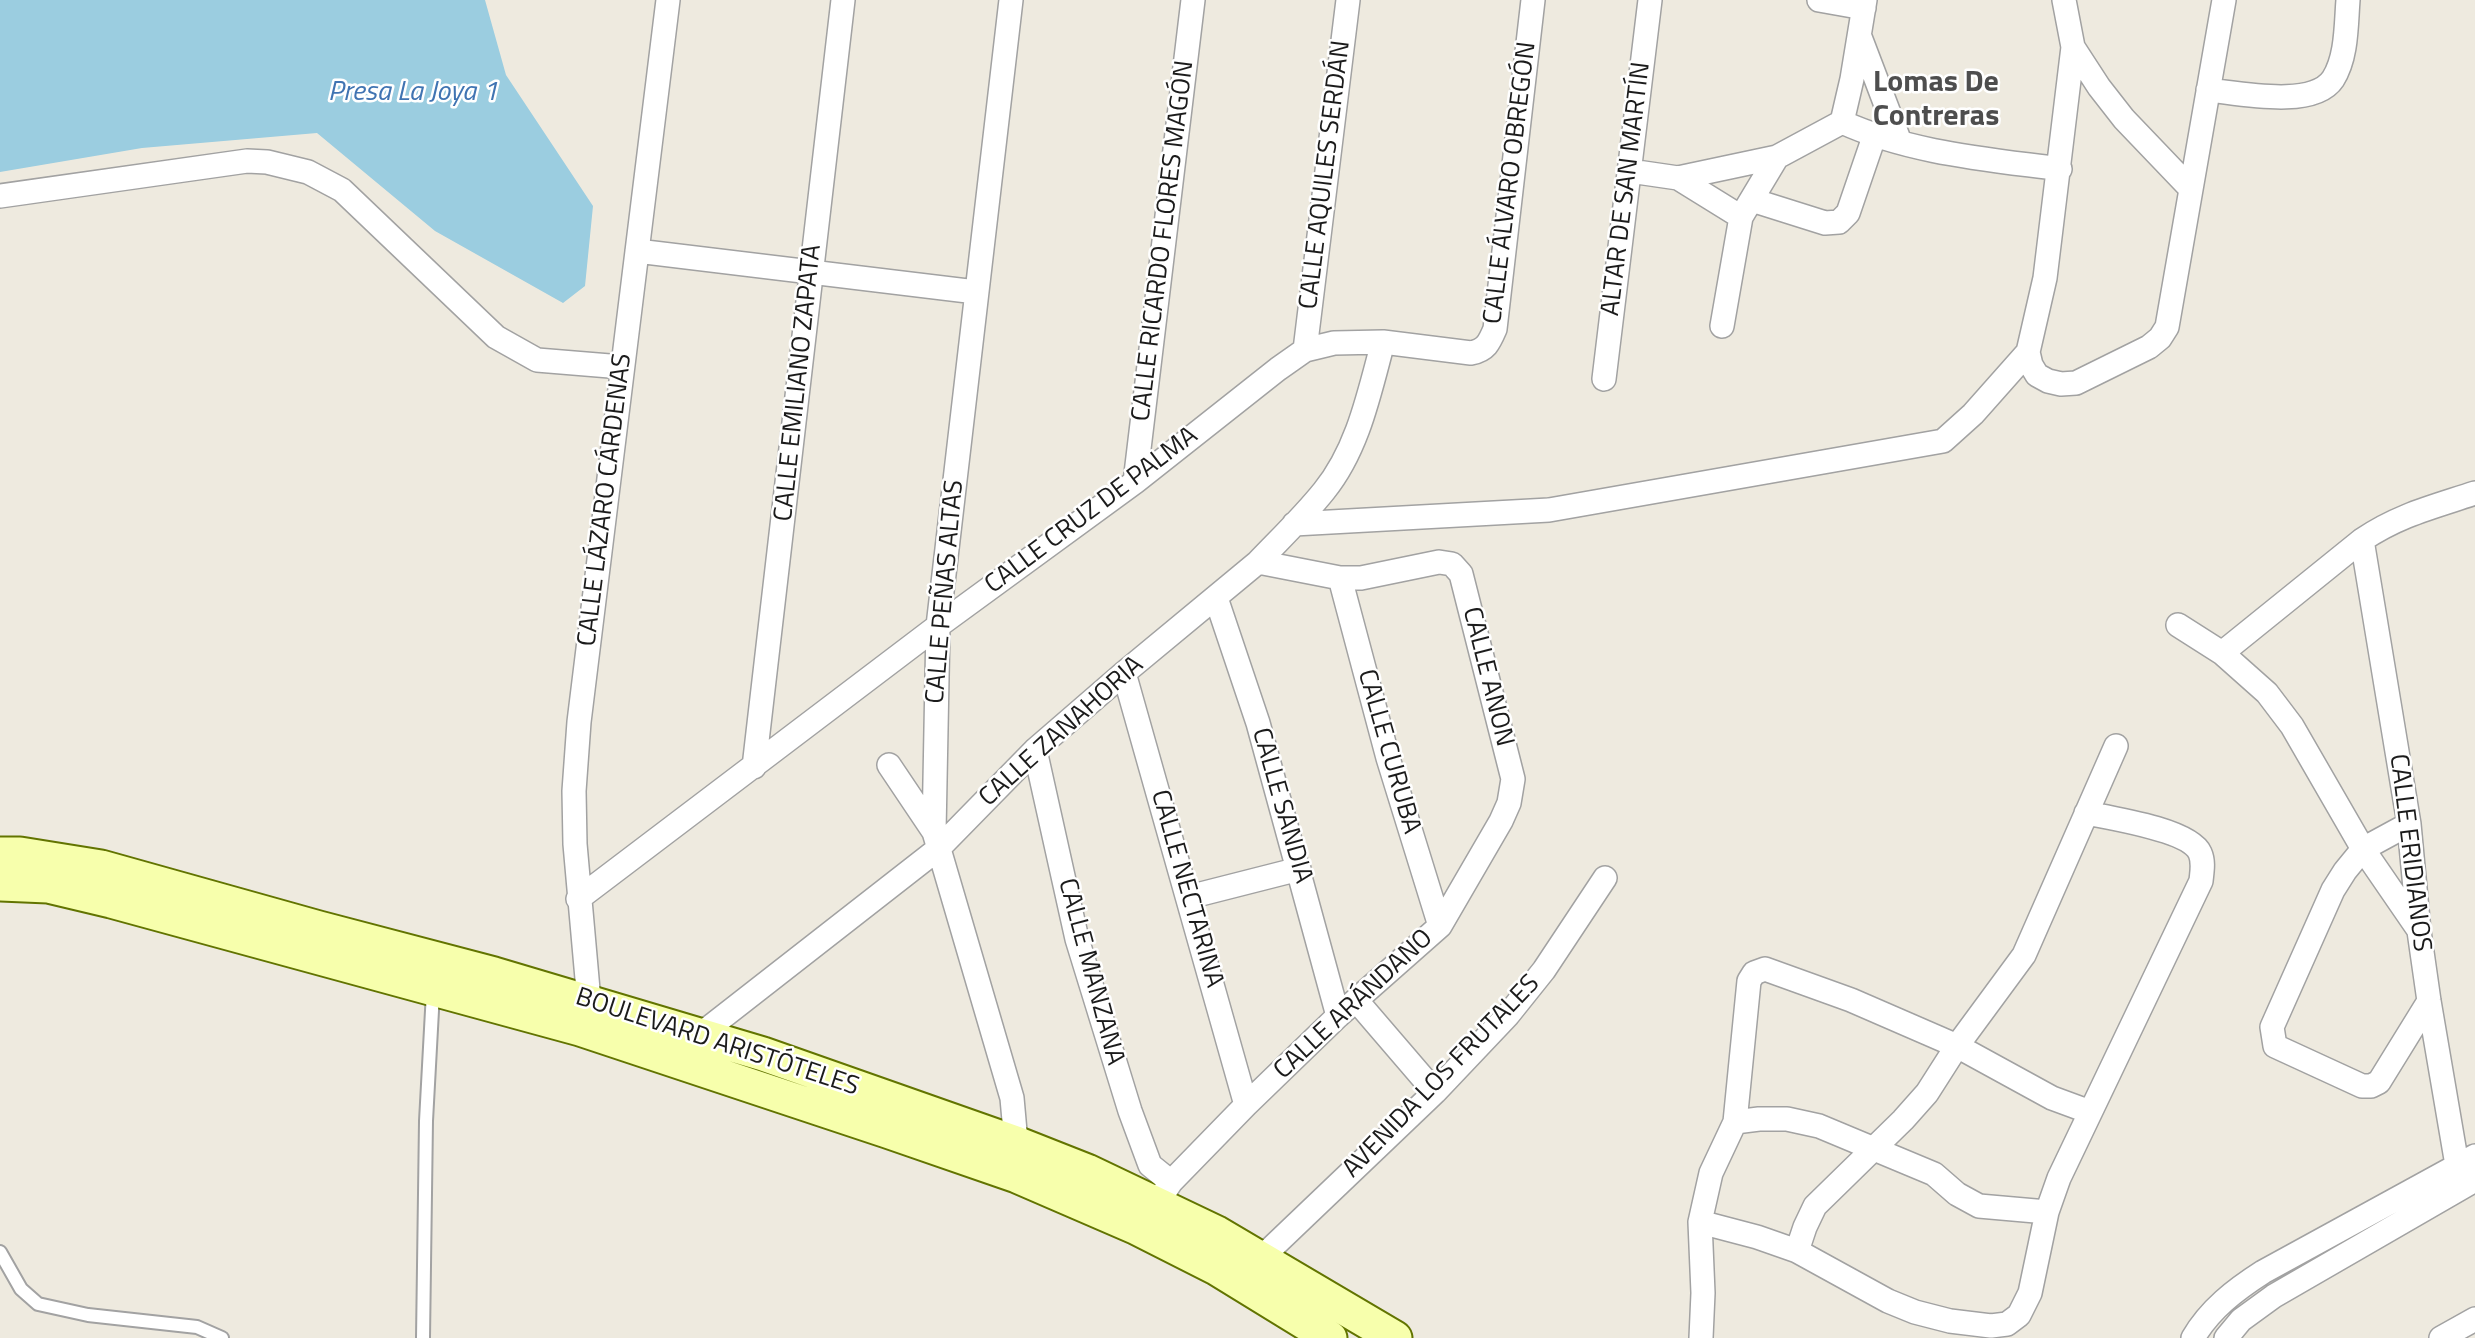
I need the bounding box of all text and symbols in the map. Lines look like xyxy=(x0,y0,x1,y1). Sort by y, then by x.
street label: CALLE AQUILES SERDÁN xyxy=(1294,39,1358,311)
street label: CALLE ÁLVARO OBREGÓN xyxy=(1478,40,1544,326)
street label: CALLE RICARDO FLORES MAGÓN xyxy=(1126,59,1202,423)
street label: ALTAR DE SAN MARTÍN xyxy=(1596,60,1658,318)
district label: Lomas De Contreras xyxy=(1873,66,1999,136)
water label: Presa La Joya 1 xyxy=(328,76,498,110)
street label: CALLE EMILIANO ZAPATA xyxy=(769,243,829,523)
street label: CALLE LÁZARO CÁRDENAS xyxy=(573,352,639,648)
street label: CALLE CRUZ DE PALMA xyxy=(980,421,1204,601)
street label: CALLE PEÑAS ALTAS xyxy=(921,479,971,705)
street label: CALLE ANON xyxy=(1455,604,1519,750)
street label: CALLE ZANAHORIA xyxy=(974,650,1150,814)
street label: CALLE CURUBA xyxy=(1350,666,1426,838)
street label: CALLE SANDIA xyxy=(1244,725,1318,887)
street label: CALLE ERIDIANOS xyxy=(2381,752,2437,954)
street label: CALLE NECTARINA xyxy=(1143,787,1229,991)
street label: CALLE MANZANA xyxy=(1050,875,1130,1069)
street label: CALLE ARÁNDANO xyxy=(1268,923,1440,1087)
street label: AVENIDA LOS FRUTALES xyxy=(1337,969,1547,1185)
street label: BOULEVARD ARISTÓTELES xyxy=(571,982,863,1104)

